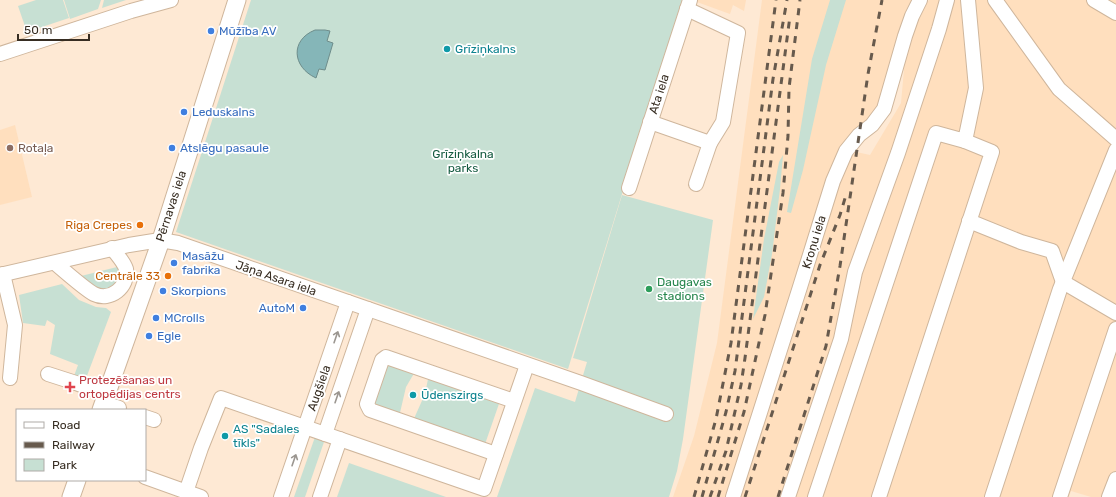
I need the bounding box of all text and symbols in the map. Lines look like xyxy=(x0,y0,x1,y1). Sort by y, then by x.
scale bar xyxy=(18,16,89,42)
text: 50 m xyxy=(24,23,52,37)
place label: Mūžība AV xyxy=(219,24,277,38)
marker: Mūžība AV xyxy=(206,26,216,36)
place label: Grīziņkalns xyxy=(455,42,516,56)
marker: Grīziņkalns xyxy=(442,44,452,54)
street label: Ata iela xyxy=(646,72,672,116)
place label: Leduskalns xyxy=(192,105,255,119)
marker: Leduskalns xyxy=(179,107,189,117)
place label: Rotaļa xyxy=(18,141,53,155)
place label: Atslēgu pasaule xyxy=(180,141,269,155)
marker: Rotaļa xyxy=(5,143,15,153)
marker: Atslēgu pasaule xyxy=(167,143,177,153)
park label: Grīziņkalna parks xyxy=(432,147,494,175)
street label: Pērnavas iela xyxy=(153,169,189,243)
street label: Kroņu iela xyxy=(799,214,829,270)
place label: Riga Crepes xyxy=(65,218,132,232)
marker: Riga Crepes xyxy=(135,220,145,230)
place label: Masāžu fabrika xyxy=(182,249,224,277)
marker: Masāžu fabrika xyxy=(169,258,179,268)
street label: Jāņa Asara iela xyxy=(234,258,318,298)
place label: Centrāle 33 xyxy=(95,269,160,283)
marker: Centrāle 33 xyxy=(163,271,173,281)
place label: Daugavas stadions xyxy=(657,275,712,303)
place label: Skorpions xyxy=(171,284,226,298)
marker: Daugavas stadions xyxy=(644,284,654,294)
marker: Skorpions xyxy=(158,286,168,296)
place label: AutoM xyxy=(259,301,295,315)
marker: AutoM xyxy=(298,303,308,313)
place label: MCrolls xyxy=(164,311,205,325)
marker: MCrolls xyxy=(151,313,161,323)
place label: Egle xyxy=(157,329,181,343)
marker: Egle xyxy=(144,331,154,341)
one-way arrow xyxy=(333,332,341,344)
street label: Augšiela xyxy=(305,363,333,413)
place label: Protezēšanas un ortopēdijas centrs xyxy=(79,373,181,401)
marker: Protezēšanas un ortopēdijas centrs xyxy=(64,381,76,393)
place label: Ūdenszirgs xyxy=(421,388,483,402)
marker: Ūdenszirgs xyxy=(408,390,418,400)
one-way arrow xyxy=(334,391,342,403)
legend xyxy=(16,409,146,481)
text: Road xyxy=(52,418,80,432)
place label: AS "Sadales tīkls" xyxy=(233,422,299,450)
marker: AS "Sadales tīkls" xyxy=(220,431,230,441)
text: Railway xyxy=(52,438,95,452)
one-way arrow xyxy=(291,454,298,467)
text: Park xyxy=(52,458,78,472)

